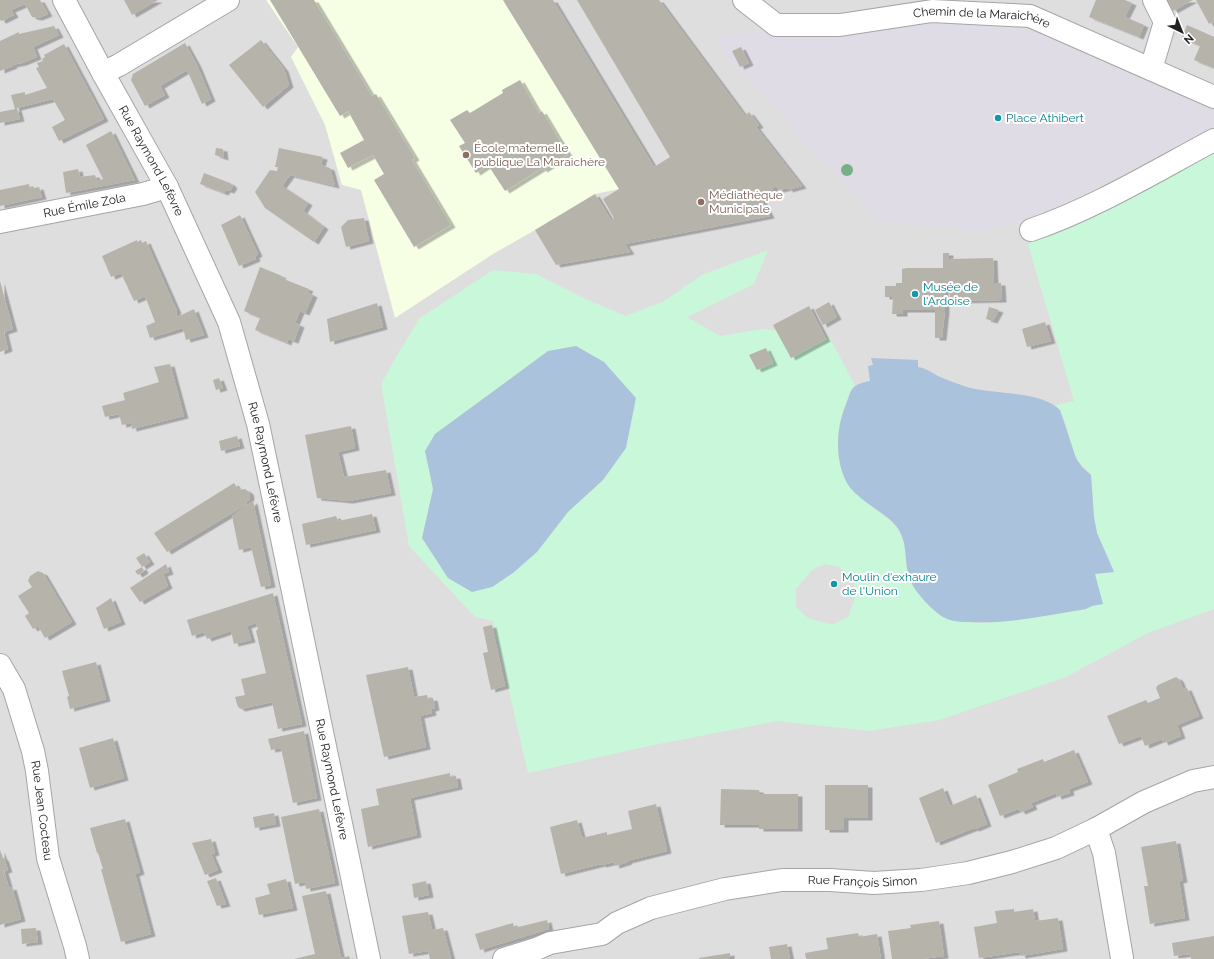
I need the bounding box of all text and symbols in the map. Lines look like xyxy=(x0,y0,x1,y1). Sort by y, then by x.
street label: Chemin de la Maraichère xyxy=(912,4,1052,31)
north arrow xyxy=(1162,12,1202,52)
text: N xyxy=(1181,31,1196,47)
street label: Rue Raymond Lefèvre xyxy=(116,103,186,218)
place label: Place Athibert xyxy=(1006,111,1084,125)
marker: Place Athibert xyxy=(993,113,1003,123)
place label: École maternelle publique La Maraichère xyxy=(474,141,605,169)
marker: École maternelle publique La Maraichère xyxy=(461,150,471,160)
place label: Médiathèque Municipale xyxy=(709,188,783,216)
street label: Rue Émile Zola xyxy=(42,191,127,220)
marker: Médiathèque Municipale xyxy=(696,197,706,207)
place label: Musée de l'Ardoise xyxy=(923,280,978,308)
marker: Musée de l'Ardoise xyxy=(910,289,920,299)
street label: Rue Raymond Lefèvre xyxy=(245,400,285,524)
place label: Moulin d'exhaure de l'Union xyxy=(842,570,937,598)
marker: Moulin d'exhaure de l'Union xyxy=(829,579,839,589)
street label: Rue Raymond Lefèvre xyxy=(312,718,351,841)
street label: Rue Jean Cocteau xyxy=(28,759,55,861)
street label: Rue François Simon xyxy=(808,873,918,890)

